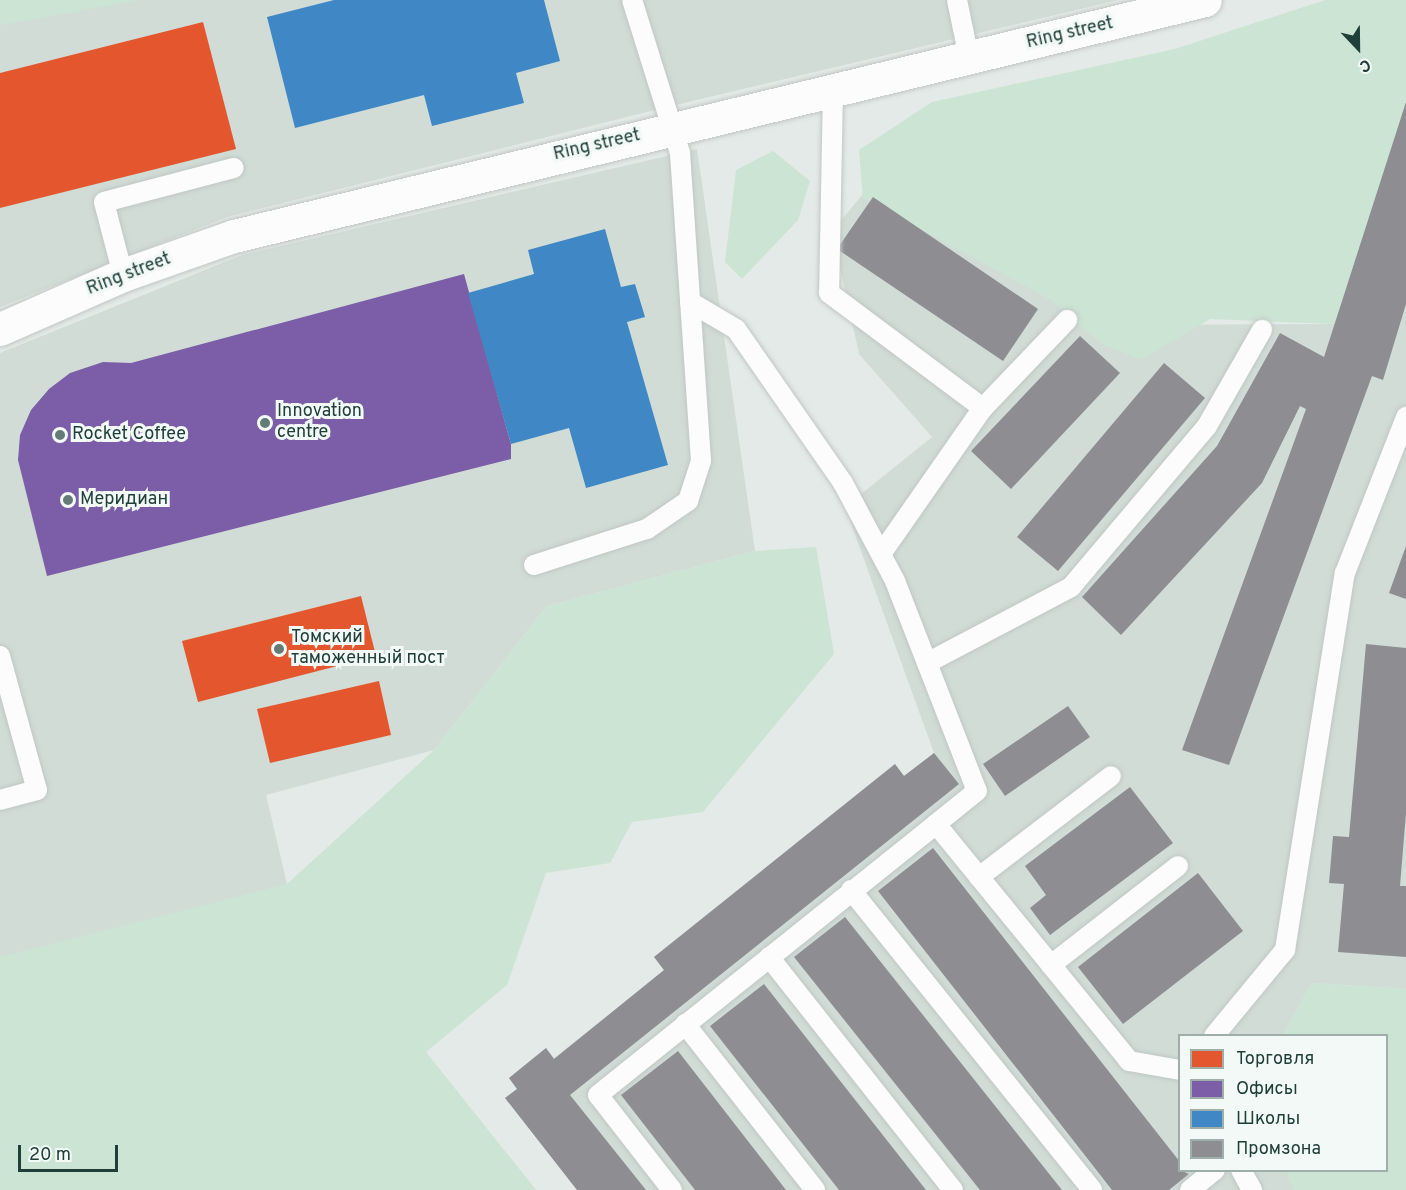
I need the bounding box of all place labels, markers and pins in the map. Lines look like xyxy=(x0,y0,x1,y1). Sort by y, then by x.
place label: Innovation centre xyxy=(277,402,362,444)
marker: Innovation centre xyxy=(258,416,272,430)
place label: Rocket Coffee xyxy=(72,424,186,446)
marker: Rocket Coffee xyxy=(53,428,67,442)
place label: Меридиан xyxy=(80,489,168,511)
marker: Меридиан xyxy=(61,493,75,507)
place label: Томский таможенный пост xyxy=(291,628,445,670)
marker: Томский таможенный пост xyxy=(272,642,286,656)

